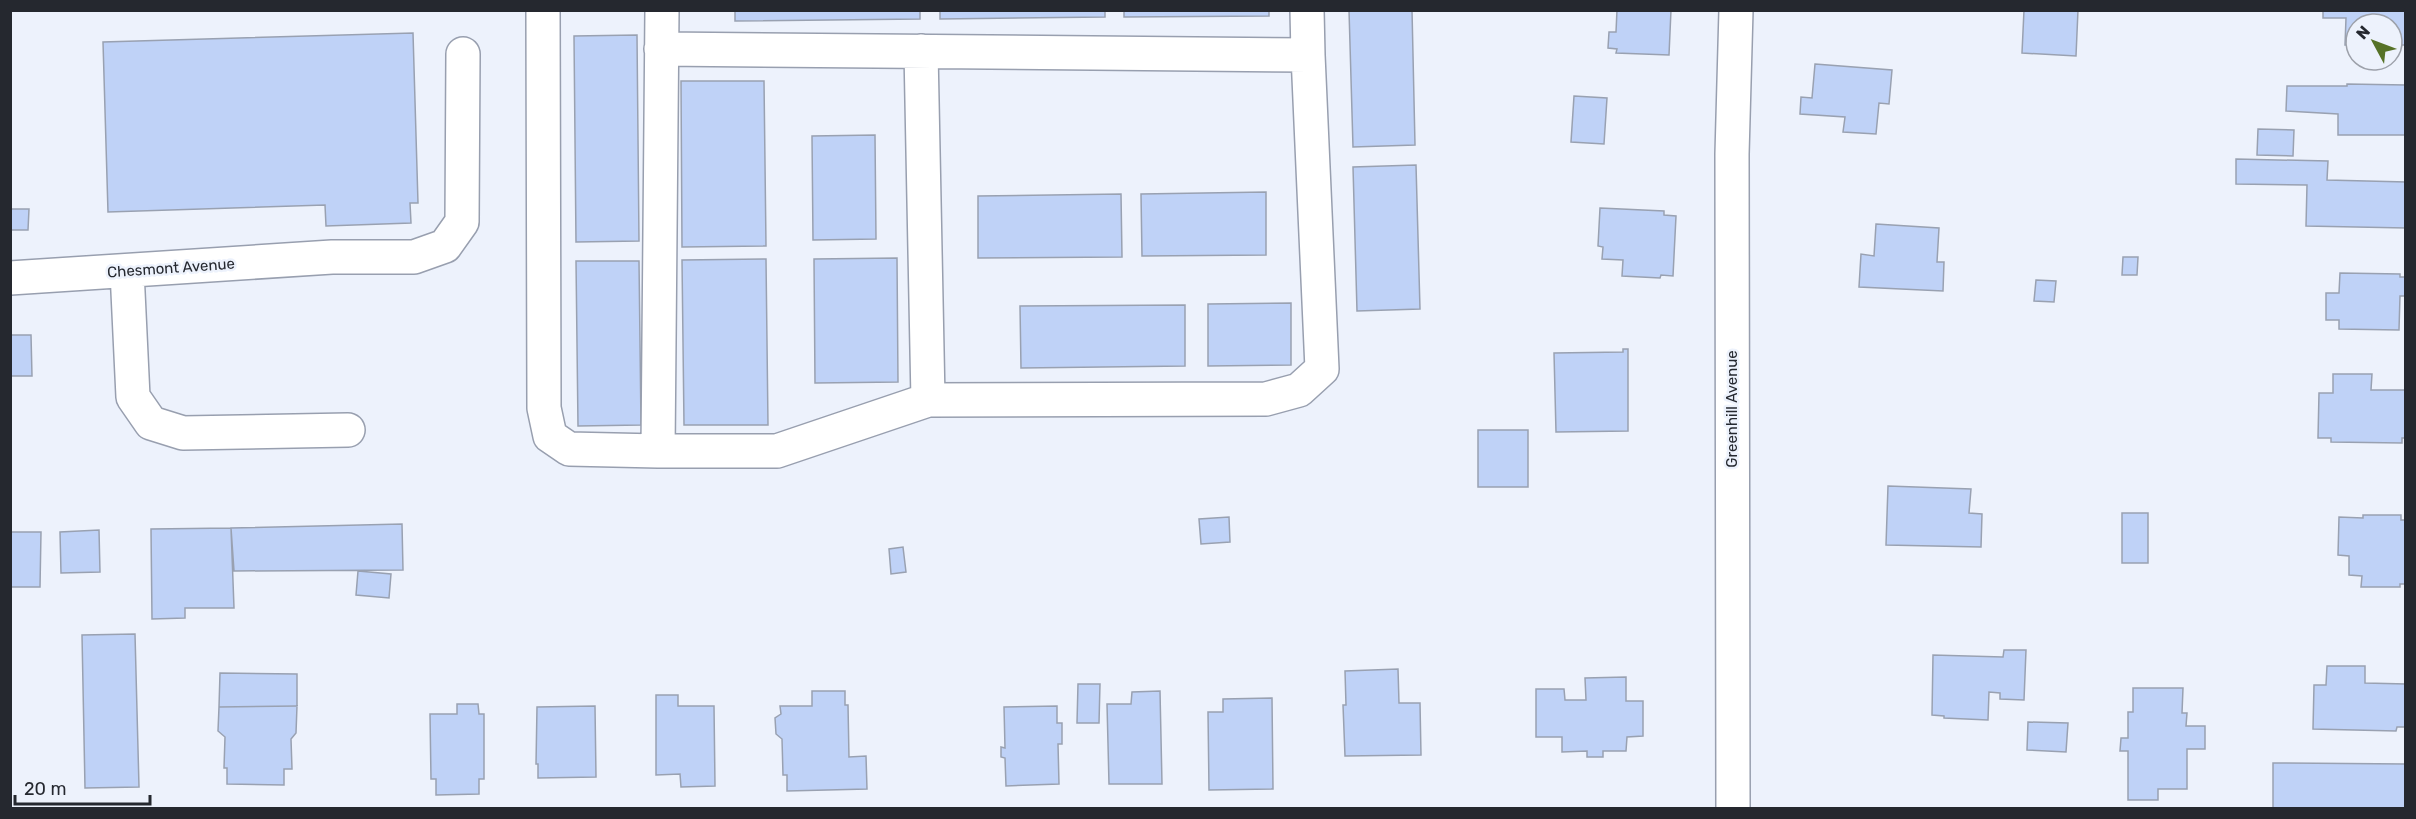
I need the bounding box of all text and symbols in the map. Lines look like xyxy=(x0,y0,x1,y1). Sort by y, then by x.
north arrow xyxy=(2344,12,2404,72)
text: N xyxy=(2352,22,2374,43)
street label: Chesmont Avenue xyxy=(107,255,235,281)
street label: Greenhill Avenue xyxy=(1723,350,1741,468)
scale bar xyxy=(15,768,150,806)
text: 20 m xyxy=(24,778,66,800)

